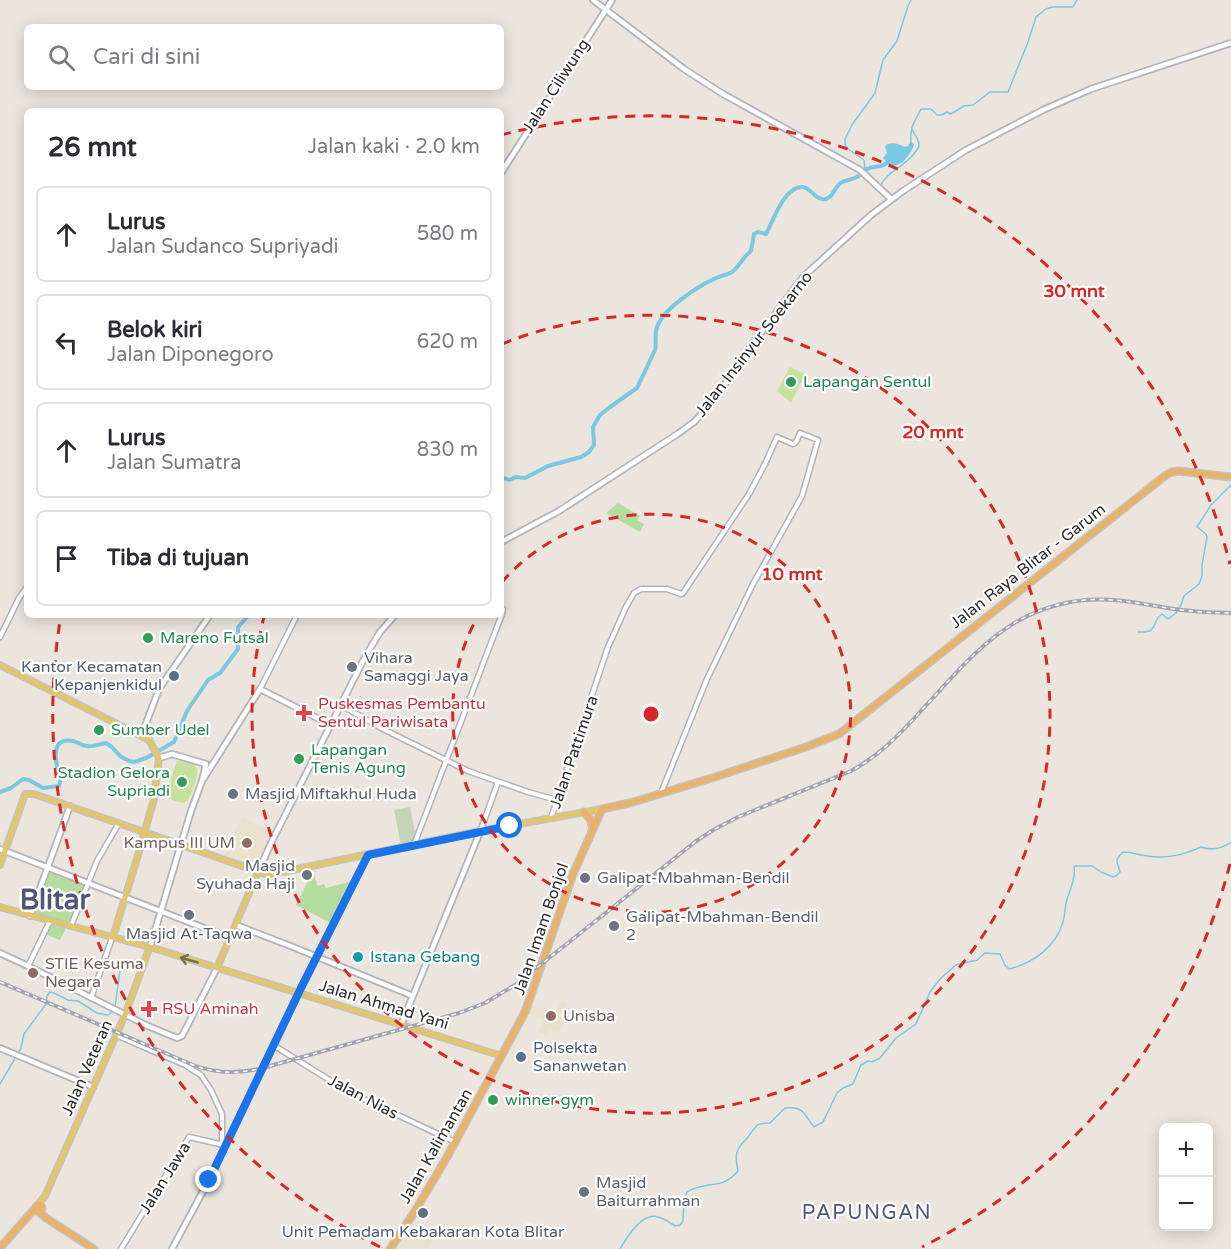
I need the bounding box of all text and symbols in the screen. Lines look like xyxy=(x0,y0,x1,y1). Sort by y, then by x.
search box xyxy=(24,24,504,90)
street label: Jalan Ciliwung xyxy=(518,35,594,137)
icon: search xyxy=(45,41,78,74)
text: Cari di sini xyxy=(93,44,200,70)
text: 26 mnt xyxy=(48,132,137,163)
text: Jalan kaki · 2.0 km xyxy=(308,135,480,159)
text: Lurus xyxy=(107,209,165,235)
icon: ahead xyxy=(50,218,83,251)
text: 580 m xyxy=(417,222,478,246)
text: Jalan Sudanco Supriyadi xyxy=(107,235,339,259)
street label: Jalan Insinyur Soekarno xyxy=(691,267,817,421)
text: 30 mnt xyxy=(1043,280,1105,302)
text: Belok kiri xyxy=(107,317,203,343)
icon: left xyxy=(50,326,83,359)
text: 620 m xyxy=(417,330,478,354)
text: Jalan Diponegoro xyxy=(107,343,274,367)
place label: Lapangan Sentul xyxy=(803,372,931,392)
marker: Lapangan Sentul xyxy=(784,375,798,389)
text: 20 mnt xyxy=(902,421,964,443)
text: Lurus xyxy=(107,425,165,451)
icon: ahead xyxy=(50,434,83,467)
text: 830 m xyxy=(417,438,478,462)
text: Jalan Sumatra xyxy=(107,451,241,475)
street label: Jalan Raya Blitar - Garum xyxy=(946,499,1110,633)
icon: arrive xyxy=(50,542,83,575)
text: Tiba di tujuan xyxy=(107,545,249,571)
text: 10 mnt xyxy=(761,563,823,585)
place label: Mareno Futsal xyxy=(160,628,269,648)
marker: Mareno Futsal xyxy=(141,631,155,645)
place label: Vihara Samaggi Jaya xyxy=(364,648,469,686)
place label: Kantor Kecamatan Kepanjenkidul xyxy=(21,657,162,695)
marker: Vihara Samaggi Jaya xyxy=(345,660,359,674)
marker: Kantor Kecamatan Kepanjenkidul xyxy=(167,669,181,683)
street label: Jalan Pattimura xyxy=(545,693,603,811)
place label: Puskesmas Pembantu Sentul Pariwisata xyxy=(318,694,486,732)
marker: Puskesmas Pembantu Sentul Pariwisata xyxy=(295,704,313,722)
centre of rings xyxy=(641,704,661,724)
place label: Sumber Udel xyxy=(111,720,210,740)
marker: Sumber Udel xyxy=(92,723,106,737)
place label: Lapangan Tenis Agung xyxy=(311,740,406,778)
marker: Lapangan Tenis Agung xyxy=(292,752,306,766)
place label: Stadion Gelora Supriadi xyxy=(58,763,170,801)
marker: Stadion Gelora Supriadi xyxy=(175,775,189,789)
place label: Masjid Miftakhul Huda xyxy=(245,784,417,804)
marker: Masjid Miftakhul Huda xyxy=(226,787,240,801)
route start xyxy=(496,812,522,838)
place label: Kampus III UM xyxy=(123,833,235,853)
marker: Kampus III UM xyxy=(240,836,254,850)
place label: Masjid Syuhada Haji xyxy=(196,856,295,894)
street label: Jalan Imam Bonjol xyxy=(509,860,573,998)
marker: Masjid Syuhada Haji xyxy=(300,868,314,882)
place label: Galipat-Mbahman-Bendil xyxy=(597,868,790,888)
marker: Galipat-Mbahman-Bendil xyxy=(578,871,592,885)
district label: Blitar xyxy=(20,883,91,917)
place label: Galipat-Mbahman-Bendil 2 xyxy=(626,907,819,945)
marker: Masjid At-Taqwa xyxy=(182,908,196,922)
marker: Galipat-Mbahman-Bendil 2 xyxy=(607,919,621,933)
place label: Masjid At-Taqwa xyxy=(126,924,252,944)
place label: Istana Gebang xyxy=(370,947,480,967)
marker: Istana Gebang xyxy=(351,950,365,964)
place label: STIE Kesuma Negara xyxy=(45,954,144,992)
one-way arrow xyxy=(180,954,199,965)
marker: STIE Kesuma Negara xyxy=(26,966,40,980)
street label: Jalan Ahmad Yani xyxy=(317,976,451,1034)
place label: RSU Aminah xyxy=(162,999,259,1019)
marker: RSU Aminah xyxy=(140,1000,158,1018)
place label: Unisba xyxy=(563,1006,615,1026)
marker: Unisba xyxy=(544,1009,558,1023)
street label: Jalan Veteran xyxy=(57,1017,117,1119)
place label: Polsekta Sananwetan xyxy=(533,1038,627,1076)
marker: Polsekta Sananwetan xyxy=(514,1050,528,1064)
street label: Jalan Nias xyxy=(324,1070,402,1124)
street label: Jalan Kalimantan xyxy=(395,1085,477,1207)
place label: winner gym xyxy=(505,1090,594,1110)
marker: winner gym xyxy=(486,1093,500,1107)
map controls xyxy=(1159,1123,1213,1231)
button: + xyxy=(1159,1123,1213,1177)
street label: Jalan Jawa xyxy=(135,1138,195,1218)
route end xyxy=(195,1166,221,1192)
place label: Masjid Baiturrahman xyxy=(596,1173,700,1211)
button: − xyxy=(1159,1177,1213,1231)
marker: Masjid Baiturrahman xyxy=(577,1185,591,1199)
district label: PAPUNGAN xyxy=(802,1201,932,1225)
marker: Unit Pemadam Kebakaran Kota Blitar xyxy=(416,1206,430,1220)
place label: Unit Pemadam Kebakaran Kota Blitar xyxy=(282,1222,565,1242)

